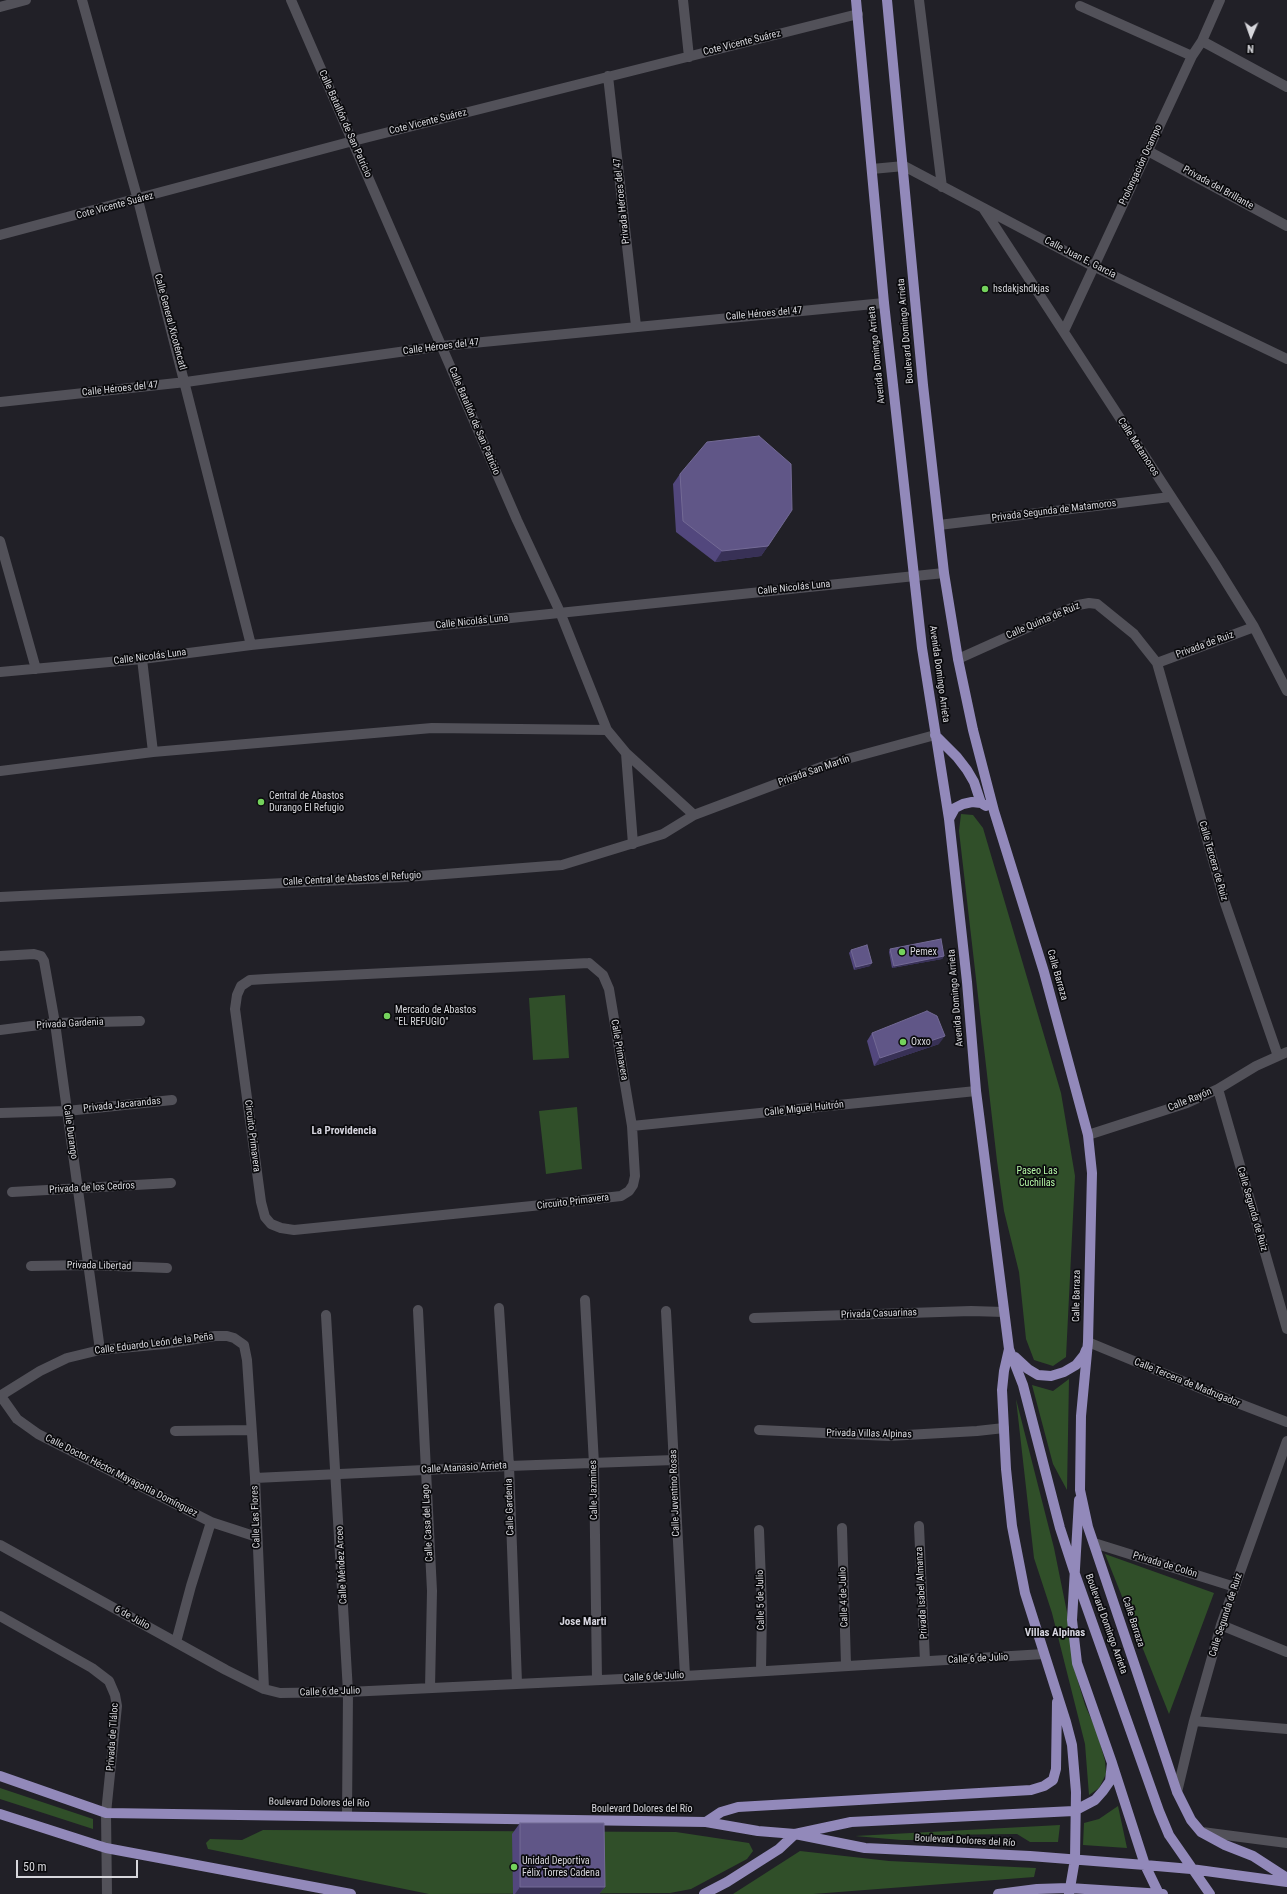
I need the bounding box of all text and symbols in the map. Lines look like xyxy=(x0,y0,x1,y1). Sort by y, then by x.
north arrow xyxy=(1231,16,1271,56)
street label: Cote Vicente Suárez xyxy=(702,28,782,58)
text: N xyxy=(1247,42,1254,55)
street label: Calle Batallón de San Patricio xyxy=(316,68,374,180)
street label: Cote Vicente Suárez xyxy=(388,107,468,137)
street label: Prolongación Ocampo xyxy=(1117,123,1165,207)
street label: Privada Héroes del 47 xyxy=(612,157,632,245)
street label: Privada del Brillante xyxy=(1181,164,1255,212)
street label: Cote Vicente Suárez xyxy=(75,190,155,222)
street label: Calle Juan E. García xyxy=(1042,235,1118,281)
street label: Calle General Xicoténcatl xyxy=(151,273,189,371)
street label: Boulevard Domingo Arrieta xyxy=(895,278,917,384)
place label: hsdakjshdkjas xyxy=(993,283,1049,295)
marker: hsdakjshdkjas xyxy=(980,284,990,294)
street label: Calle Héroes del 47 xyxy=(725,305,803,323)
street label: Avenida Domingo Arrieta xyxy=(866,306,888,404)
street label: Calle Héroes del 47 xyxy=(402,336,480,358)
street label: Calle Batallón de San Patricio xyxy=(446,365,502,477)
street label: Calle Héroes del 47 xyxy=(81,379,159,399)
street label: Calle Matamoros xyxy=(1115,416,1161,478)
street label: Privada Segunda de Matamoros xyxy=(991,497,1117,525)
street label: Calle Nicolás Luna xyxy=(757,578,831,598)
street label: Calle Quinta de Ruiz xyxy=(1004,600,1082,642)
street label: Calle Nicolás Luna xyxy=(435,612,509,632)
street label: Avenida Domingo Arrieta xyxy=(926,625,952,723)
street label: Privada de Ruiz xyxy=(1174,629,1236,661)
street label: Calle Nicolás Luna xyxy=(113,647,187,667)
street label: Privada San Martín xyxy=(777,753,851,789)
place label: Central de Abastos Durango El Refugio xyxy=(269,790,344,814)
marker: Central de Abastos Durango El Refugio xyxy=(256,797,266,807)
street label: Calle Tercera de Ruiz xyxy=(1196,820,1230,902)
street label: Calle Central de Abastos el Refugio xyxy=(282,869,422,889)
place label: Pemex xyxy=(910,946,937,958)
marker: Pemex xyxy=(897,947,907,957)
street label: Calle Barraza xyxy=(1044,948,1070,1002)
street label: Avenida Domingo Arrieta xyxy=(946,949,966,1047)
place label: Mercado de Abastos "EL REFUGIO" xyxy=(395,1004,476,1028)
marker: Mercado de Abastos "EL REFUGIO" xyxy=(382,1011,392,1021)
street label: Privada Gardenia xyxy=(36,1016,104,1032)
street label: Calle Primavera xyxy=(608,1019,630,1081)
place label: Oxxo xyxy=(911,1036,931,1048)
marker: Oxxo xyxy=(898,1037,908,1047)
street label: Calle Rayón xyxy=(1166,1086,1214,1114)
street label: Privada Jacarandas xyxy=(83,1095,161,1115)
street label: Circuito Primavera xyxy=(242,1099,262,1173)
street label: Calle Miguel Huitrón xyxy=(764,1099,844,1119)
street label: Calle Durango xyxy=(60,1104,80,1160)
district label: La Providencia xyxy=(312,1124,376,1138)
park label: Paseo Las Cuchillas xyxy=(1017,1165,1057,1188)
street label: Calle Segunda de Ruiz xyxy=(1234,1165,1270,1253)
street label: Privada de los Cedros xyxy=(49,1180,135,1196)
street label: Circuito Primavera xyxy=(536,1192,610,1212)
street label: Privada Libertad xyxy=(67,1259,131,1273)
street label: Calle Barraza xyxy=(1071,1270,1083,1322)
street label: Privada Casuarinas xyxy=(841,1307,917,1321)
street label: Calle Eduardo León de la Peña xyxy=(94,1331,214,1357)
street label: Calle Tercera de Madrugador xyxy=(1132,1356,1242,1410)
street label: Privada Villas Alpinas xyxy=(826,1427,912,1441)
street label: Calle Doctor Héctor Mayagoitia Domínguez xyxy=(43,1432,199,1520)
street label: Calle Juventino Rosas xyxy=(667,1449,683,1537)
street label: Calle Atanasio Arrieta xyxy=(421,1460,507,1476)
street label: Calle Jazmines xyxy=(587,1460,601,1520)
street label: Calle Gardenia xyxy=(503,1478,517,1536)
street label: Calle Casa del Lago xyxy=(420,1484,436,1562)
street label: Calle Las Flores xyxy=(249,1485,263,1549)
street label: Calle Méndez Arceo xyxy=(334,1525,350,1605)
street label: Privada Isabel Almanza xyxy=(914,1547,930,1639)
street label: Privada de Colón xyxy=(1131,1550,1199,1580)
street label: Calle 4 de Julio xyxy=(837,1567,851,1627)
street label: Calle 5 de Julio xyxy=(754,1570,768,1630)
street label: Boulevard Domingo Arrieta xyxy=(1082,1572,1130,1676)
street label: Calle Segunda de Ruiz xyxy=(1207,1572,1245,1658)
street label: Calle Barraza xyxy=(1119,1595,1147,1649)
street label: 6 de Julio xyxy=(112,1603,152,1633)
district label: Jose Marti xyxy=(559,1615,607,1629)
district label: Villas Alpinas xyxy=(1025,1626,1085,1640)
street label: Calle 6 de Julio xyxy=(947,1651,1009,1667)
street label: Calle 6 de Julio xyxy=(623,1669,685,1685)
street label: Calle 6 de Julio xyxy=(300,1685,360,1699)
street label: Privada de Tláloc xyxy=(105,1703,121,1771)
street label: Boulevard Dolores del Río xyxy=(268,1796,370,1810)
street label: Boulevard Dolores del Río xyxy=(592,1803,692,1815)
street label: Boulevard Dolores del Río xyxy=(914,1832,1016,1850)
scale bar xyxy=(18,1852,140,1878)
place label: Unidad Deportiva Félix Torres Cadena xyxy=(522,1855,600,1878)
text: 50 m xyxy=(23,1860,47,1874)
marker: Unidad Deportiva Félix Torres Cadena xyxy=(509,1862,519,1872)

